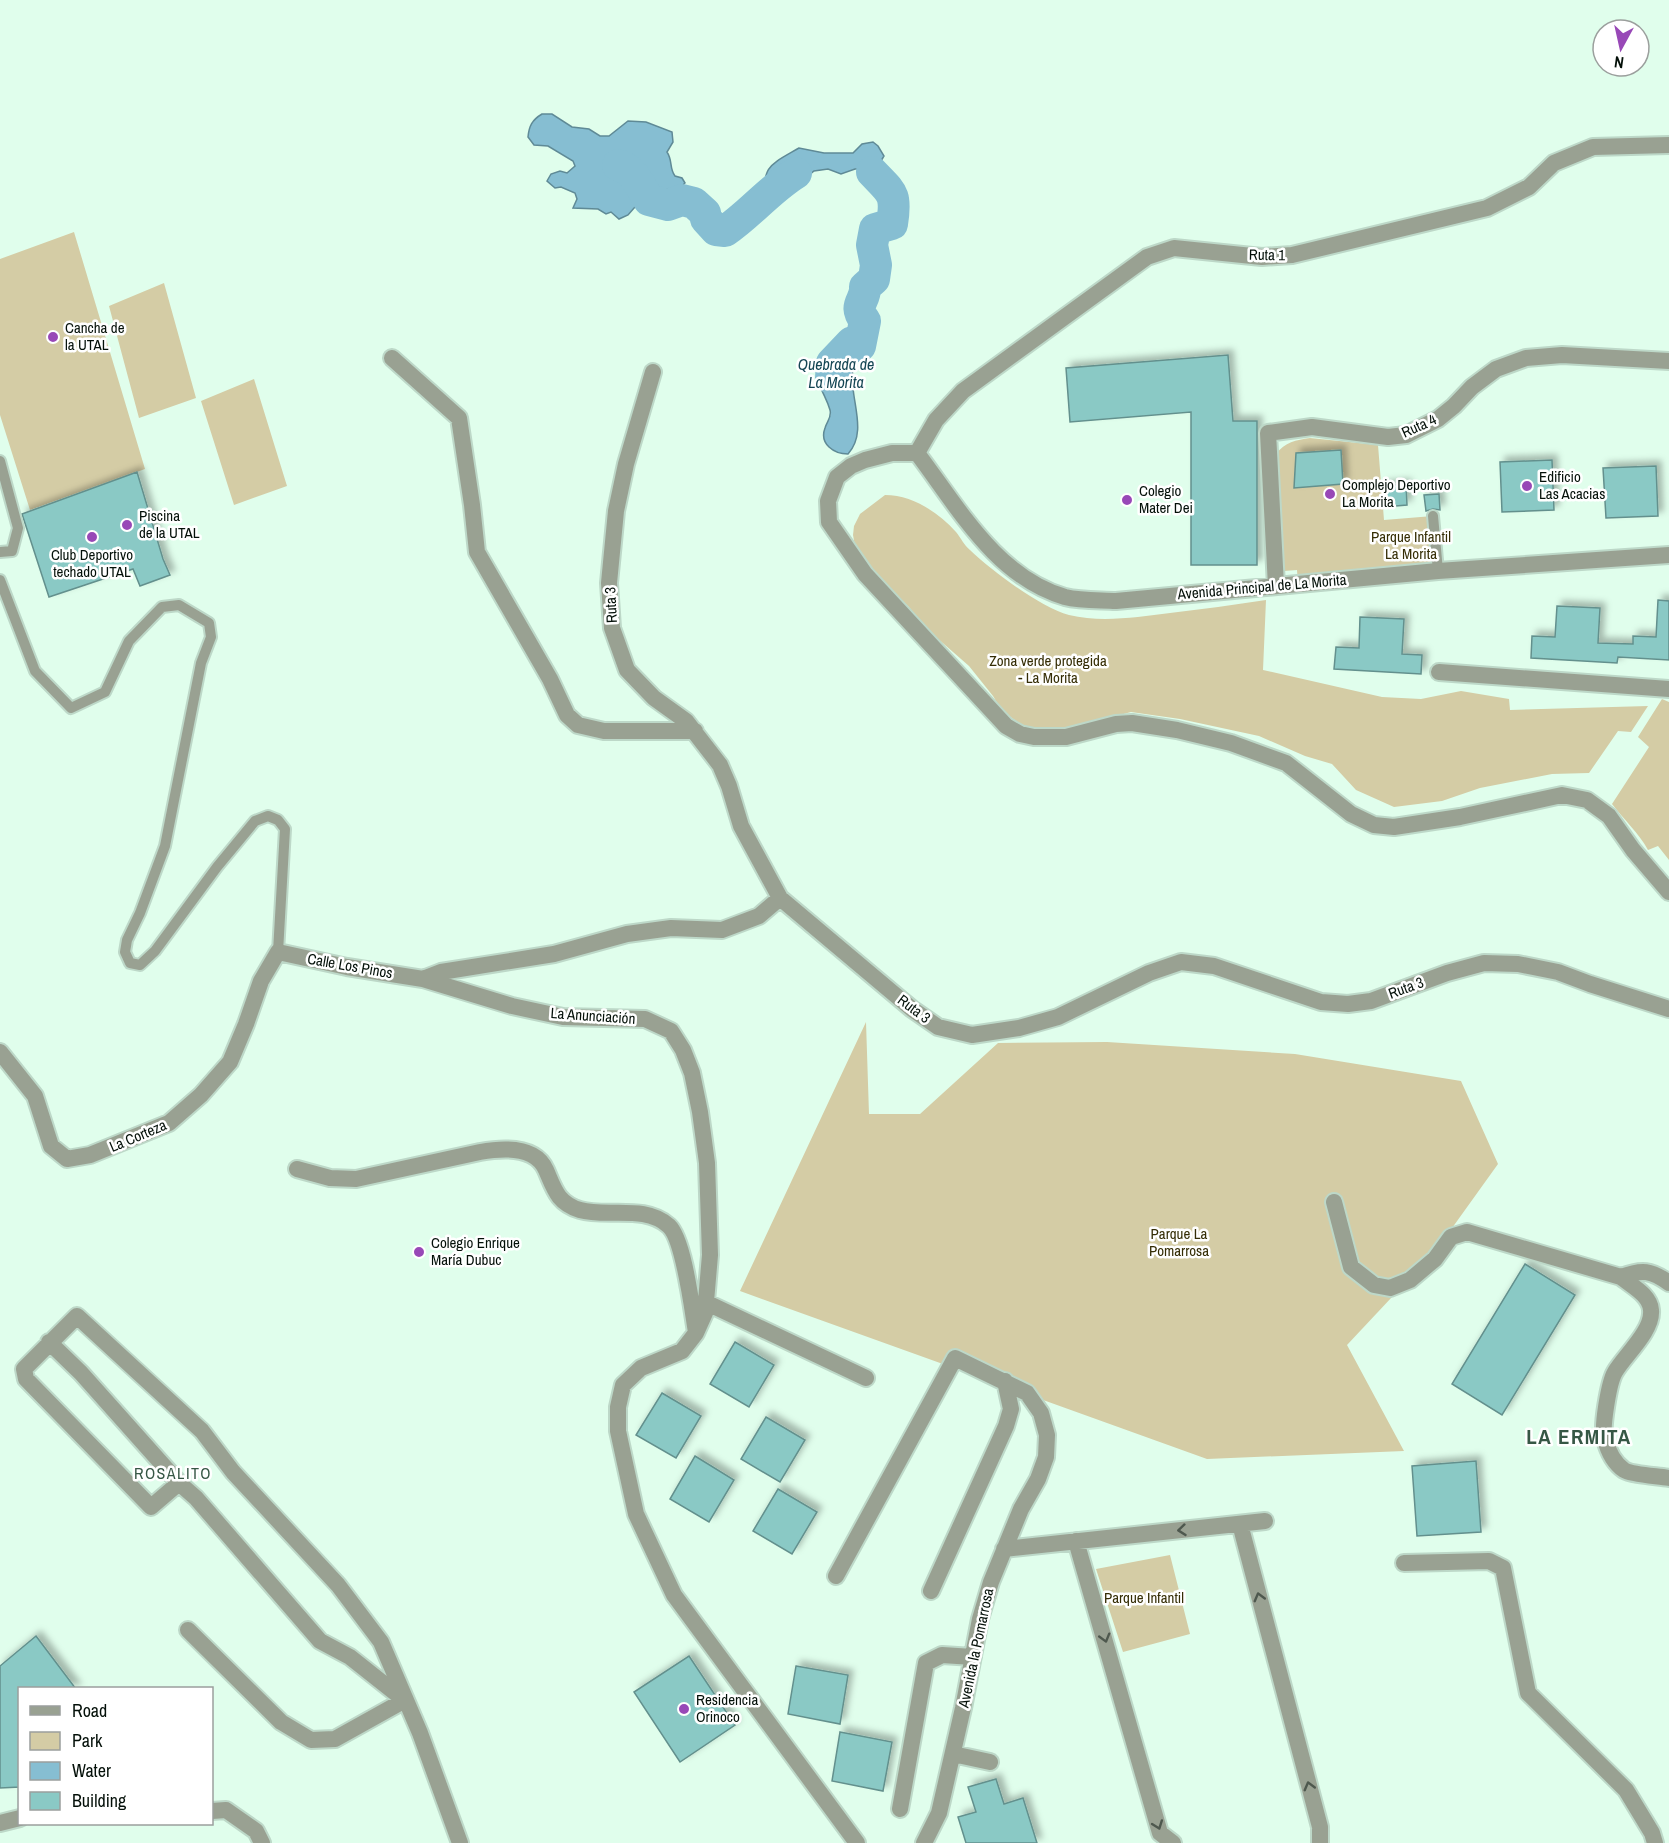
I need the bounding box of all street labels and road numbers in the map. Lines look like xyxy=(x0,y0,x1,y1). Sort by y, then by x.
street label: Ruta 1 xyxy=(1249,244,1285,265)
street label: Ruta 4 xyxy=(1398,409,1440,443)
street label: Avenida Principal de La Morita xyxy=(1176,569,1347,604)
street label: Ruta 3 xyxy=(599,586,622,624)
street label: Calle Los Pinos xyxy=(306,948,394,983)
street label: Ruta 3 xyxy=(1385,971,1427,1004)
street label: Ruta 3 xyxy=(894,989,935,1028)
street label: La Anunciación xyxy=(550,1002,636,1029)
street label: La Corteza xyxy=(106,1114,170,1157)
street label: Avenida la Pomarrosa xyxy=(952,1586,998,1710)

